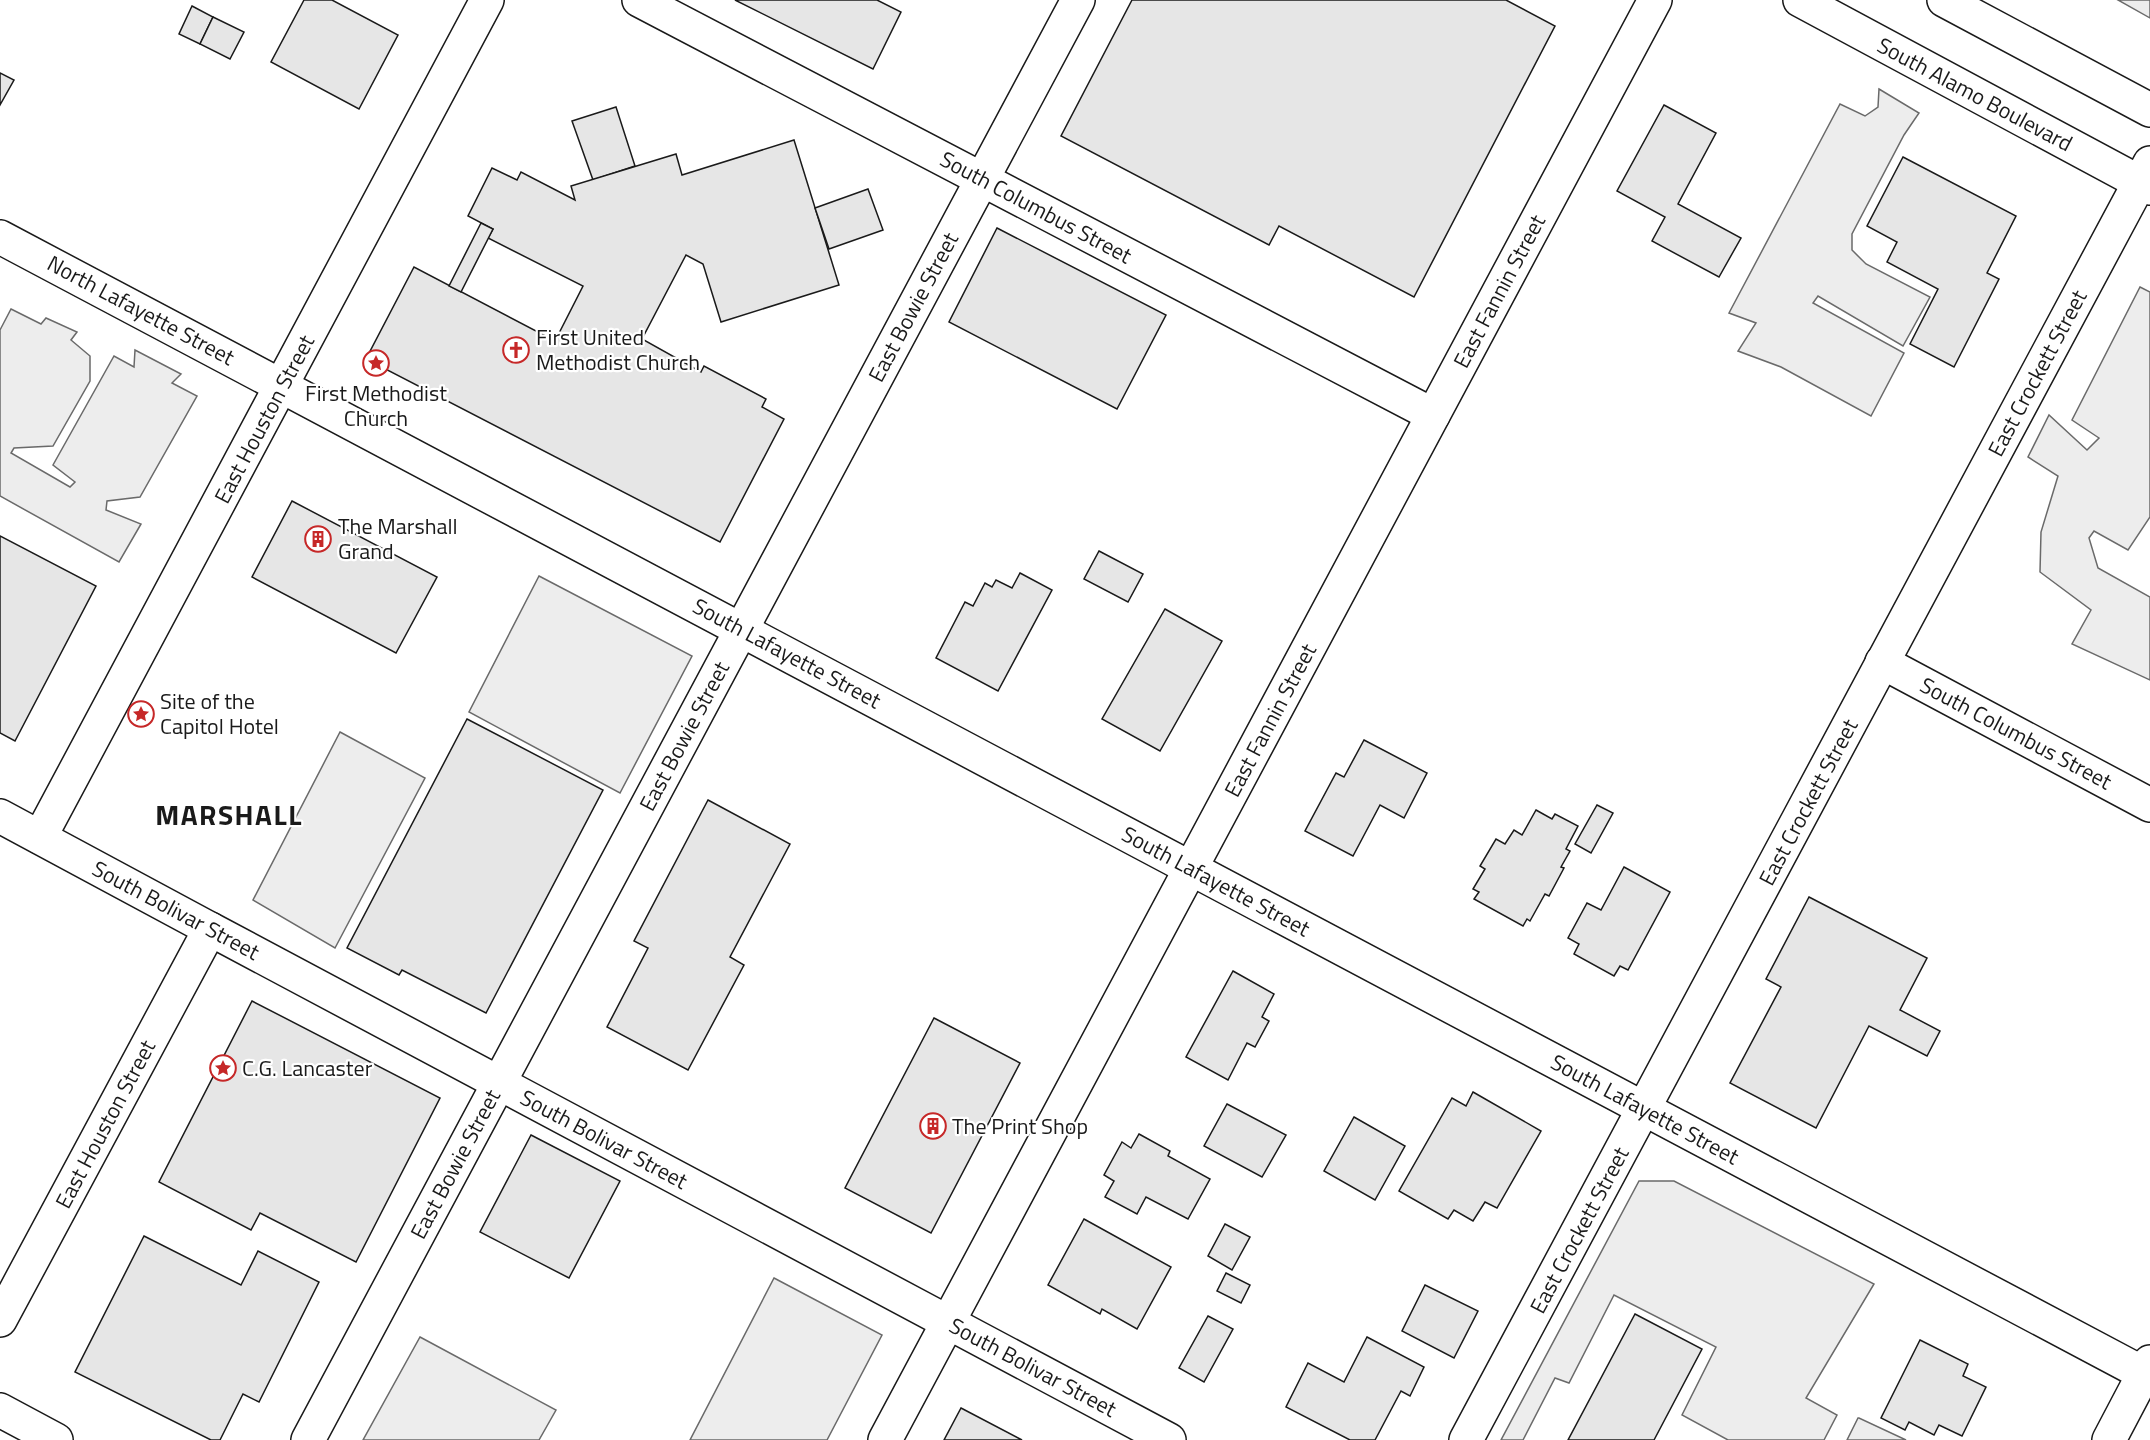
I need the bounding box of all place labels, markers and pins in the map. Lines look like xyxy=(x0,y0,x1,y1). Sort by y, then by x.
place label: First United Methodist Church xyxy=(536,320,700,379)
church icon: First United Methodist Church xyxy=(501,335,531,365)
place icon: First Methodist Church xyxy=(361,348,391,378)
place label: First Methodist Church xyxy=(305,376,447,435)
place label: The Marshall Grand xyxy=(338,509,458,568)
building icon: The Marshall Grand xyxy=(303,524,333,554)
place label: Site of the Capitol Hotel xyxy=(160,684,279,743)
place icon: Site of the Capitol Hotel xyxy=(126,699,156,729)
place label: C.G. Lancaster xyxy=(242,1051,373,1085)
place icon: C.G. Lancaster xyxy=(208,1053,238,1083)
place label: The Print Shop xyxy=(952,1109,1088,1143)
building icon: The Print Shop xyxy=(918,1111,948,1141)

